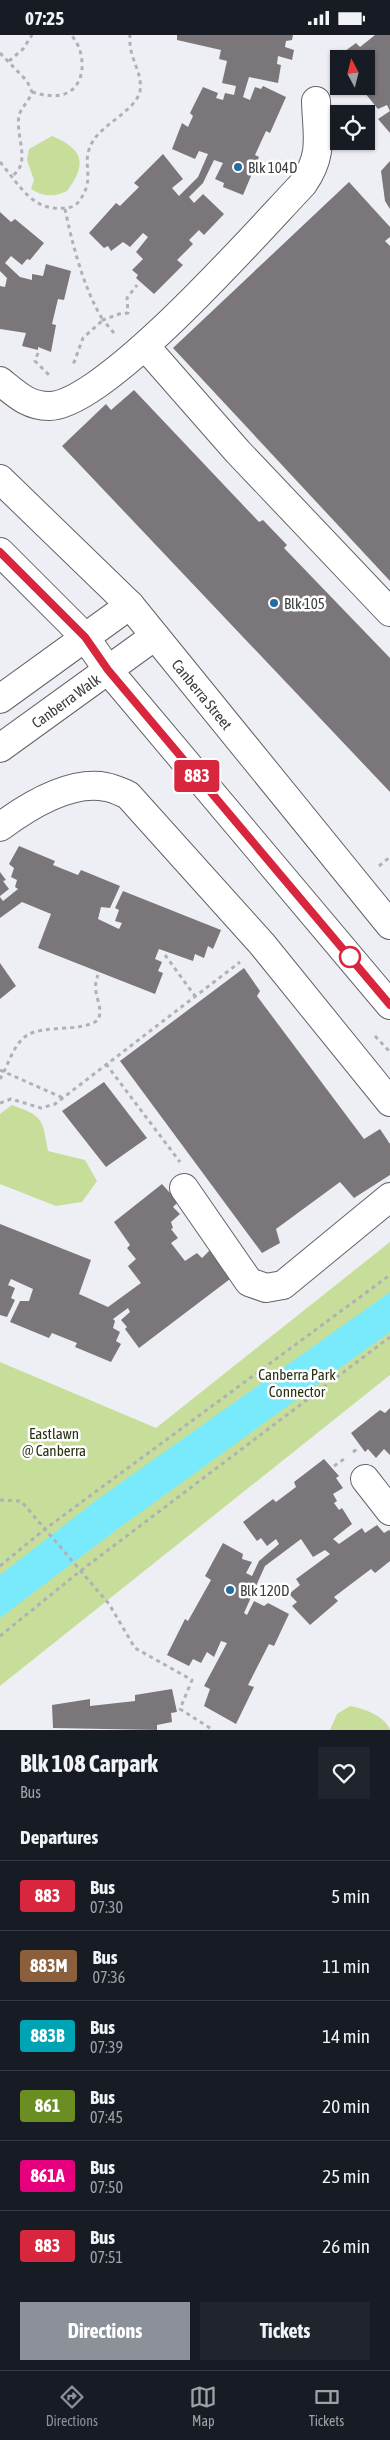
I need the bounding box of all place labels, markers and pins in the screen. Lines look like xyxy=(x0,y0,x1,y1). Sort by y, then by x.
place label: Blk 104D xyxy=(248,159,297,176)
marker: Blk 104D xyxy=(232,161,244,173)
place label: Blk 105 xyxy=(284,595,325,612)
marker: Blk 105 xyxy=(268,597,280,609)
unlabelled marker xyxy=(339,946,361,968)
place label: Blk 120D xyxy=(240,1582,289,1599)
marker: Blk 120D xyxy=(224,1584,236,1596)

